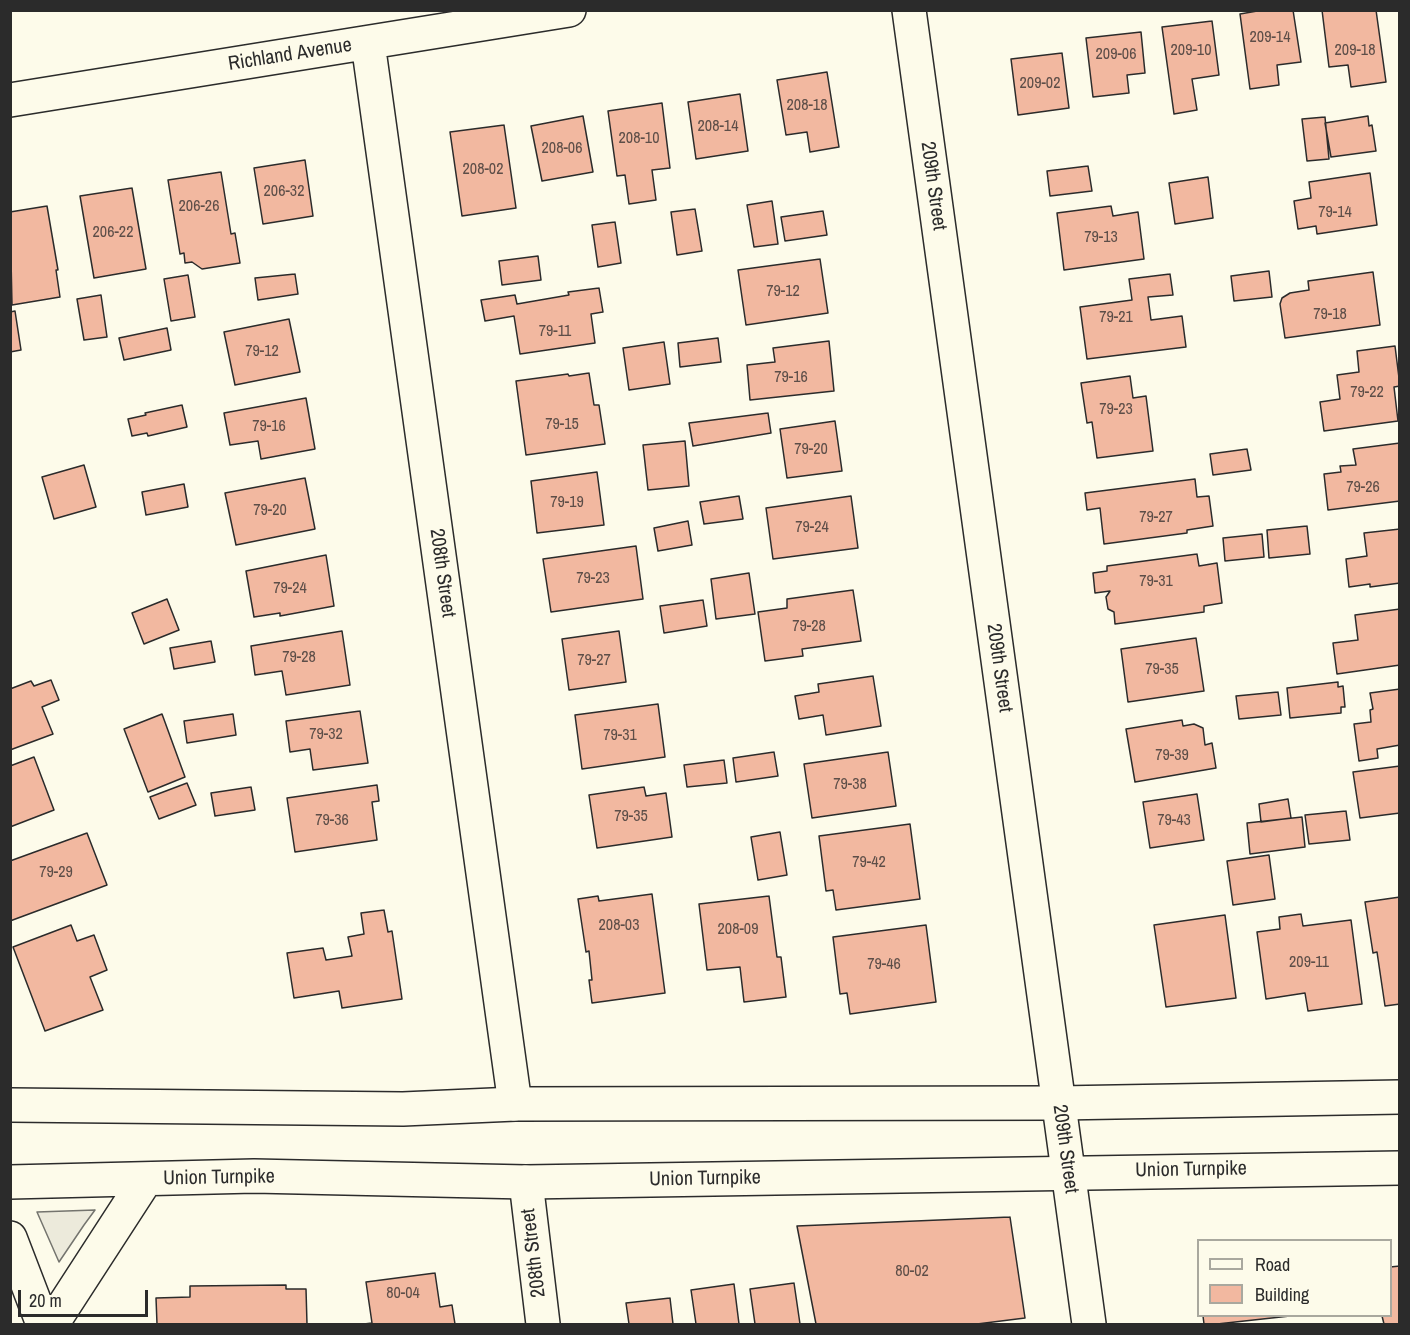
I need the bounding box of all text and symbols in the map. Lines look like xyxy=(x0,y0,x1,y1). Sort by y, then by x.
house number: 209-14 xyxy=(1250,28,1290,48)
street label: Richland Avenue xyxy=(227,33,353,77)
house number: 209-10 xyxy=(1171,41,1211,61)
house number: 209-18 xyxy=(1335,41,1375,61)
house number: 209-06 xyxy=(1096,45,1136,65)
house number: 209-02 xyxy=(1020,74,1060,94)
house number: 208-18 xyxy=(787,96,827,116)
house number: 208-14 xyxy=(698,117,738,137)
house number: 208-10 xyxy=(619,129,659,149)
house number: 208-06 xyxy=(542,139,582,159)
street label: 209th Street xyxy=(915,140,951,232)
house number: 208-02 xyxy=(463,160,503,180)
house number: 206-32 xyxy=(264,182,304,202)
house number: 206-26 xyxy=(179,197,219,217)
house number: 79-14 xyxy=(1318,203,1352,223)
house number: 206-22 xyxy=(93,223,133,243)
house number: 79-13 xyxy=(1084,228,1118,248)
house number: 79-12 xyxy=(766,282,800,302)
house number: 79-18 xyxy=(1313,305,1347,325)
house number: 79-21 xyxy=(1099,308,1133,328)
house number: 79-11 xyxy=(539,322,571,342)
house number: 79-12 xyxy=(245,342,279,362)
house number: 79-16 xyxy=(774,368,808,388)
house number: 79-22 xyxy=(1350,383,1384,403)
house number: 79-23 xyxy=(1099,400,1133,420)
house number: 79-15 xyxy=(545,415,579,435)
house number: 79-16 xyxy=(252,417,286,437)
house number: 79-20 xyxy=(794,440,828,460)
house number: 79-26 xyxy=(1346,478,1380,498)
house number: 79-19 xyxy=(550,493,584,513)
house number: 79-20 xyxy=(253,501,287,521)
house number: 79-27 xyxy=(1139,508,1173,528)
house number: 79-24 xyxy=(795,518,829,538)
street label: 208th Street xyxy=(424,527,460,619)
house number: 79-23 xyxy=(576,569,610,589)
house number: 79-31 xyxy=(1139,572,1173,592)
house number: 79-24 xyxy=(273,579,307,599)
house number: 79-28 xyxy=(792,617,826,637)
street label: 209th Street xyxy=(981,622,1017,714)
house number: 79-28 xyxy=(282,648,316,668)
house number: 79-27 xyxy=(577,651,611,671)
house number: 79-35 xyxy=(1145,660,1179,680)
house number: 79-32 xyxy=(309,725,343,745)
house number: 79-31 xyxy=(603,726,637,746)
house number: 79-39 xyxy=(1155,746,1189,766)
house number: 79-38 xyxy=(833,775,867,795)
house number: 79-35 xyxy=(614,807,648,827)
house number: 79-36 xyxy=(315,811,349,831)
house number: 79-43 xyxy=(1157,811,1191,831)
house number: 79-42 xyxy=(852,853,886,873)
house number: 79-29 xyxy=(39,863,73,883)
house number: 208-03 xyxy=(599,916,639,936)
house number: 208-09 xyxy=(718,920,758,940)
house number: 209-11 xyxy=(1289,953,1329,973)
house number: 79-46 xyxy=(867,955,901,975)
street label: 209th Street xyxy=(1047,1103,1083,1195)
street label: Union Turnpike xyxy=(1135,1157,1247,1183)
street label: Union Turnpike xyxy=(163,1165,275,1191)
street label: Union Turnpike xyxy=(649,1166,761,1192)
street label: 208th Street xyxy=(517,1207,551,1299)
legend xyxy=(1197,1239,1392,1317)
text: Road xyxy=(1255,1252,1290,1277)
house number: 80-02 xyxy=(895,1262,929,1282)
scale bar xyxy=(21,1278,152,1316)
text: Building xyxy=(1255,1282,1309,1307)
house number: 80-04 xyxy=(386,1284,420,1304)
text: 20 m xyxy=(29,1288,62,1313)

